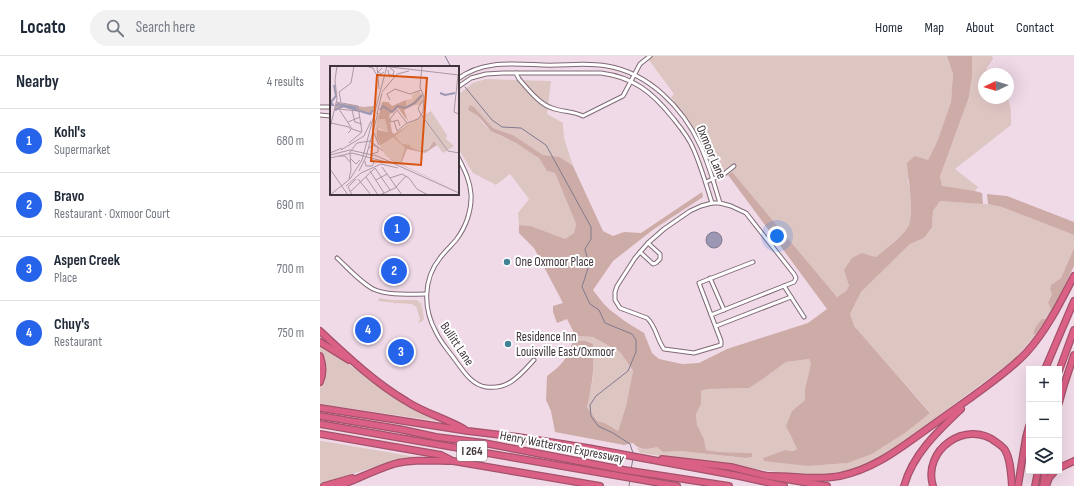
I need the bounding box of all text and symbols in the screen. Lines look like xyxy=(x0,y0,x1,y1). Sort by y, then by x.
search box xyxy=(90,10,370,46)
text: Locato xyxy=(20,16,66,39)
icon: search xyxy=(104,17,126,39)
text: Search here xyxy=(136,18,195,37)
text: Home xyxy=(875,19,903,36)
text: Map xyxy=(925,19,944,36)
text: About xyxy=(966,19,994,36)
text: Contact xyxy=(1016,19,1054,36)
inset map xyxy=(330,66,459,195)
north arrow xyxy=(978,68,1014,104)
text: Nearby xyxy=(16,72,59,92)
text: 4 results xyxy=(267,74,304,90)
text: Kohl's xyxy=(54,123,86,142)
street label: Oxmoor Lane xyxy=(693,123,729,181)
text: 1 xyxy=(26,133,32,149)
text: 680 m xyxy=(276,133,304,149)
text: Supermarket xyxy=(54,142,110,158)
text: Bravo xyxy=(54,187,84,206)
text: 2 xyxy=(26,197,32,213)
text: 690 m xyxy=(276,197,304,213)
text: Restaurant · Oxmoor Court xyxy=(54,206,170,222)
pin: 1 xyxy=(384,214,410,244)
your location xyxy=(767,226,787,246)
text: Aspen Creek xyxy=(54,251,120,270)
place label: One Oxmoor Place xyxy=(515,254,594,270)
pin: 2 xyxy=(381,256,407,286)
marker: One Oxmoor Place xyxy=(502,257,512,267)
text: 3 xyxy=(26,261,32,277)
text: 700 m xyxy=(277,261,304,277)
text: Place xyxy=(54,270,77,286)
text: Chuy's xyxy=(54,315,90,334)
pin: 4 xyxy=(355,315,381,345)
street label: Bullitt Lane xyxy=(437,319,477,369)
text: 4 xyxy=(26,325,32,341)
text: 750 m xyxy=(277,325,304,341)
place label: Residence Inn Louisville East/Oxmoor xyxy=(516,329,615,360)
text: Restaurant xyxy=(54,334,102,350)
pin: 3 xyxy=(388,337,414,367)
marker: Residence Inn Louisville East/Oxmoor xyxy=(503,339,513,349)
map controls xyxy=(1026,366,1062,474)
button: + xyxy=(1026,366,1062,402)
button: − xyxy=(1026,402,1062,438)
street label: Henry Watterson Expressway xyxy=(498,427,626,467)
button: layers xyxy=(1026,438,1062,474)
road number: I 264 xyxy=(457,441,487,461)

